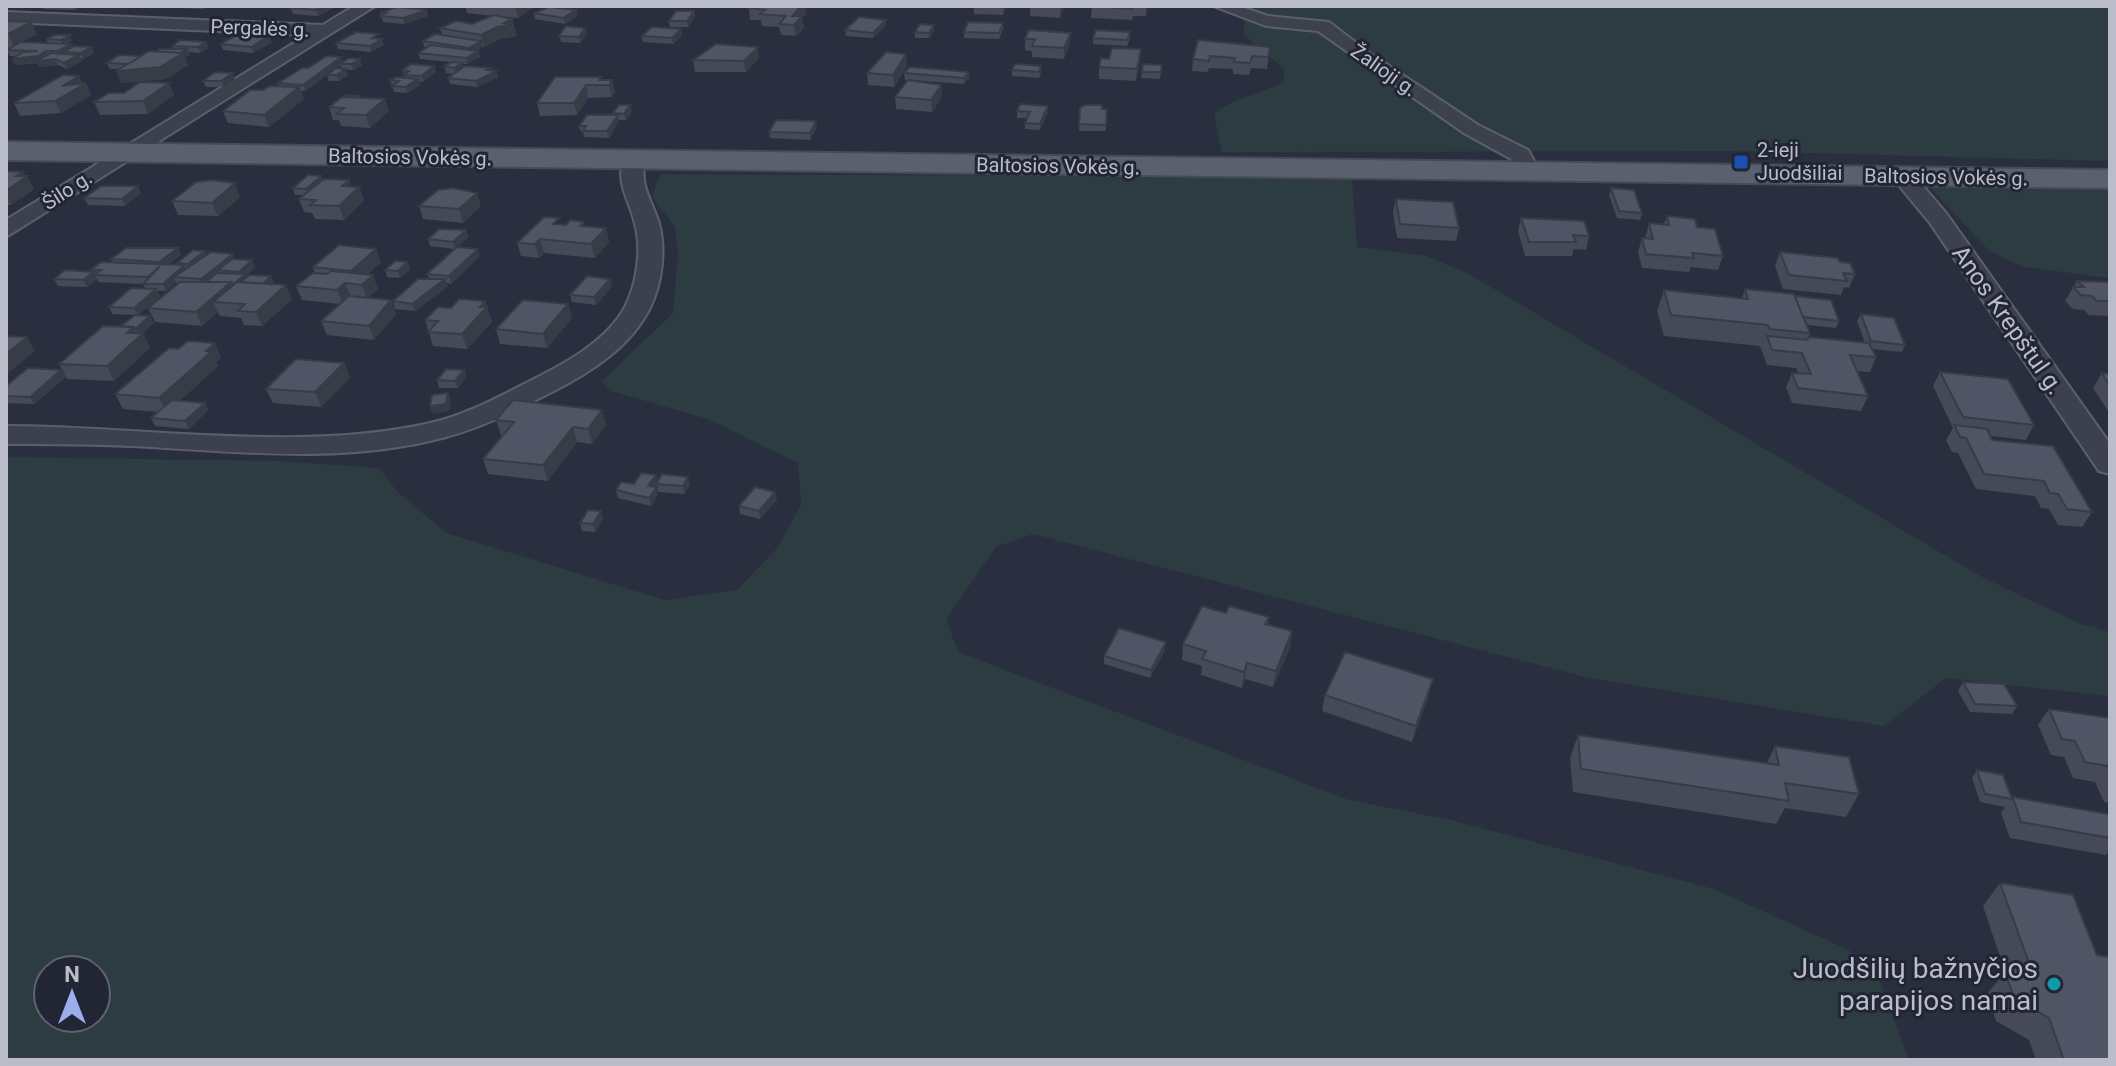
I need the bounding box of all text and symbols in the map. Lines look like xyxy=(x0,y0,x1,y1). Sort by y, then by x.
street label: Pergalės g. xyxy=(210,14,310,42)
street label: Žalioji g. xyxy=(1346,39,1422,101)
place label: 2-ieji Juodšiliai xyxy=(1757,138,1842,185)
street label: Baltosios Vokės g. xyxy=(328,144,492,170)
street label: Baltosios Vokės g. xyxy=(976,153,1140,179)
marker: 2-ieji Juodšiliai xyxy=(1732,153,1750,171)
street label: Baltosios Vokės g. xyxy=(1864,164,2028,190)
street label: Šilo g. xyxy=(38,165,96,215)
street label: Anos Krepštul g. xyxy=(1946,240,2070,400)
place label: Juodšilių bažnyčios parapijos namai xyxy=(1793,952,2038,1017)
north arrow xyxy=(32,954,112,1034)
text: N xyxy=(64,962,80,987)
marker: Juodšilių bažnyčios parapijos namai xyxy=(2045,975,2063,993)

